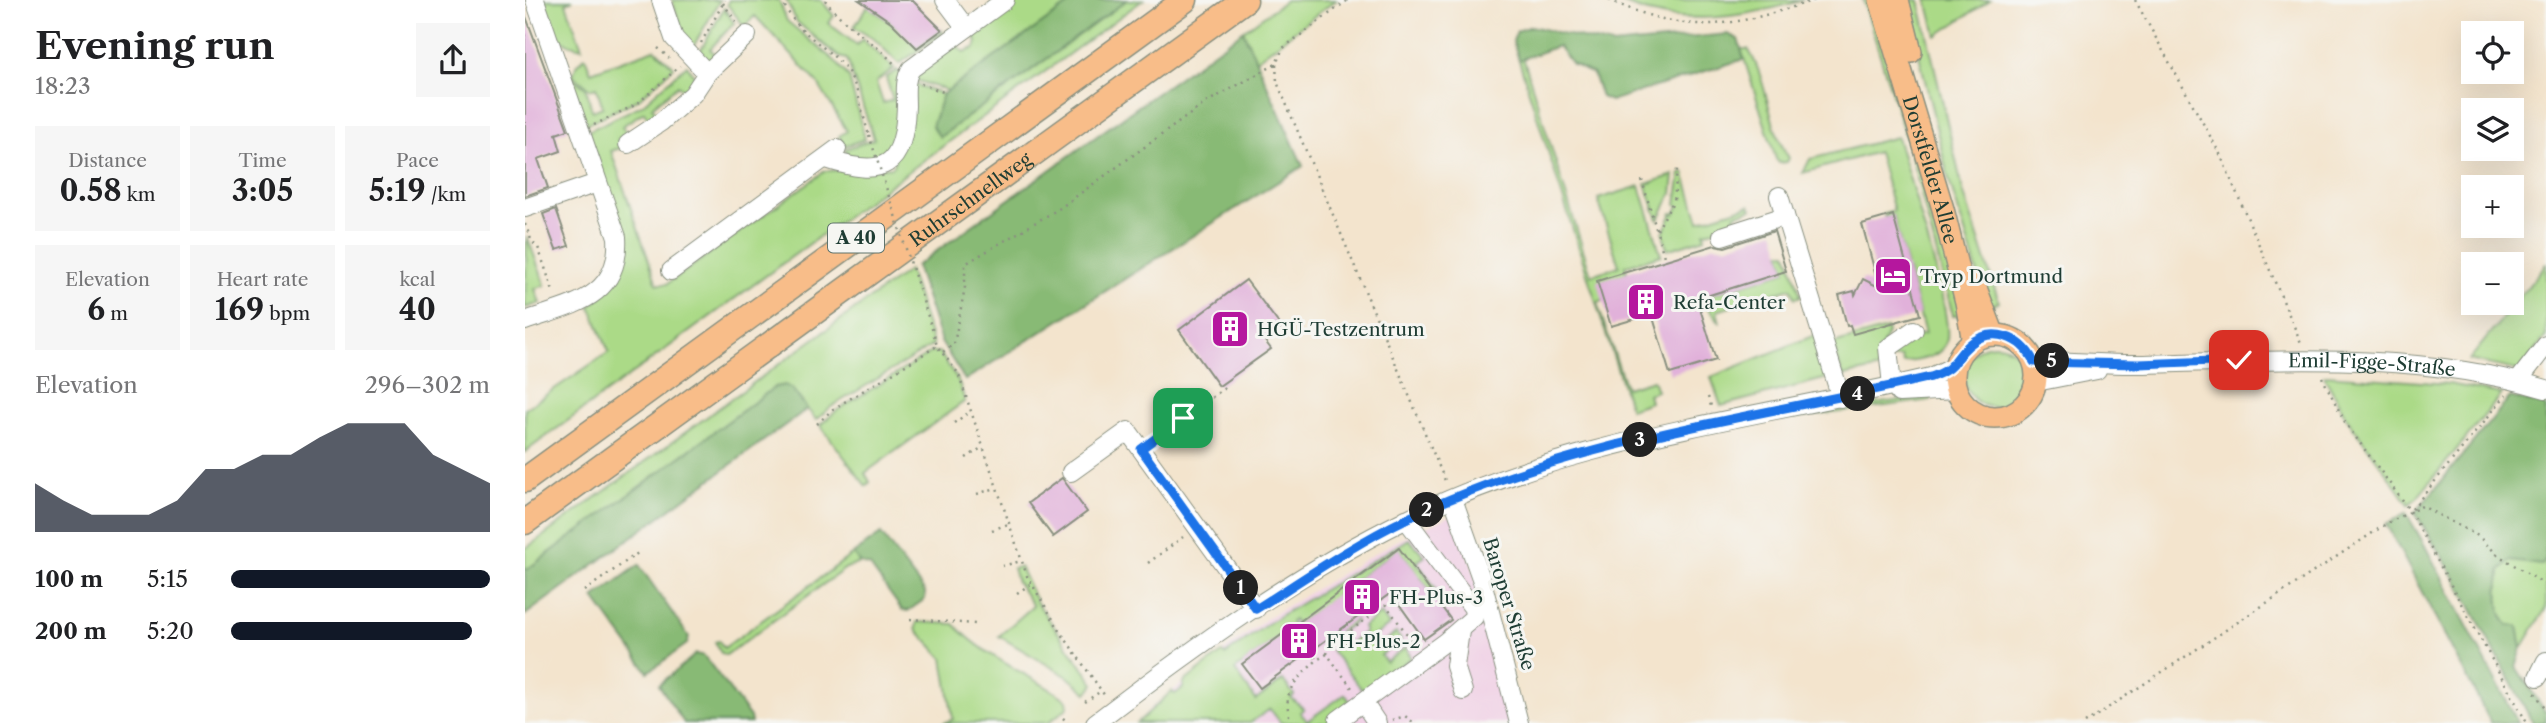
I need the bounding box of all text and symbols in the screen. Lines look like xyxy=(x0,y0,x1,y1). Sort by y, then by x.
map controls xyxy=(2461,21,2524,315)
button: locate xyxy=(2461,21,2524,84)
text: Evening run xyxy=(35,22,275,69)
button: share xyxy=(416,23,490,97)
text: 18:23 xyxy=(35,72,91,100)
street label: Dorstfelder Allee xyxy=(1898,93,1963,246)
button: layers xyxy=(2461,98,2524,161)
street label: Ruhrschnellweg xyxy=(905,147,1037,251)
text: Distance xyxy=(68,149,147,172)
text: Time xyxy=(238,149,287,172)
text: Pace xyxy=(396,149,439,172)
text: 0.58 xyxy=(60,172,122,209)
text: 3:05 xyxy=(232,172,293,209)
text: 5:19 xyxy=(369,172,426,209)
button: + xyxy=(2461,175,2524,238)
text: km xyxy=(122,183,155,206)
text: /km xyxy=(426,183,466,206)
road number: A 40 xyxy=(828,224,884,252)
button: − xyxy=(2461,252,2524,315)
hotel icon: Tryp Dortmund xyxy=(1872,255,1914,297)
place label: Tryp Dortmund xyxy=(1920,265,2063,288)
text: Elevation xyxy=(65,268,150,291)
text: Heart rate xyxy=(217,268,308,291)
text: kcal xyxy=(400,268,435,291)
building icon: Refa-Center xyxy=(1625,281,1667,323)
text: 6 xyxy=(87,291,105,328)
text: 169 xyxy=(215,291,264,328)
text: 40 xyxy=(399,291,436,328)
place label: Refa-Center xyxy=(1673,291,1785,314)
text: m xyxy=(105,302,128,325)
text: bpm xyxy=(264,302,310,325)
building icon: HGÜ-Testzentrum xyxy=(1209,308,1251,350)
place label: HGÜ-Testzentrum xyxy=(1257,318,1425,341)
pin xyxy=(2209,330,2269,390)
icon: check xyxy=(2220,341,2258,379)
pin: 5 xyxy=(2035,344,2069,378)
text: 5 xyxy=(2046,349,2057,372)
street label: Emil-Figge-Straße xyxy=(2288,349,2457,381)
text: Elevation xyxy=(35,371,138,399)
text: 296–302 m xyxy=(365,371,490,399)
pin: 4 xyxy=(1841,376,1875,412)
text: 4 xyxy=(1852,382,1863,405)
pin xyxy=(1153,388,1213,448)
icon: arrive xyxy=(1164,399,1202,437)
pin: 3 xyxy=(1623,422,1657,458)
text: 3 xyxy=(1634,428,1645,451)
pin: 2 xyxy=(1409,492,1445,528)
text: 2 xyxy=(1421,498,1432,521)
street label: Baroper Straße xyxy=(1478,535,1540,673)
text: 100 m xyxy=(35,565,103,593)
text: 5:15 xyxy=(147,565,188,593)
pin: 1 xyxy=(1223,570,1259,606)
text: 1 xyxy=(1236,576,1245,599)
building icon: FH-Plus-3 xyxy=(1341,576,1383,618)
place label: FH-Plus-3 xyxy=(1389,586,1483,609)
text: 200 m xyxy=(35,617,107,645)
text: 5:20 xyxy=(147,617,194,645)
building icon: FH-Plus-2 xyxy=(1278,620,1320,662)
place label: FH-Plus-2 xyxy=(1326,630,1421,653)

